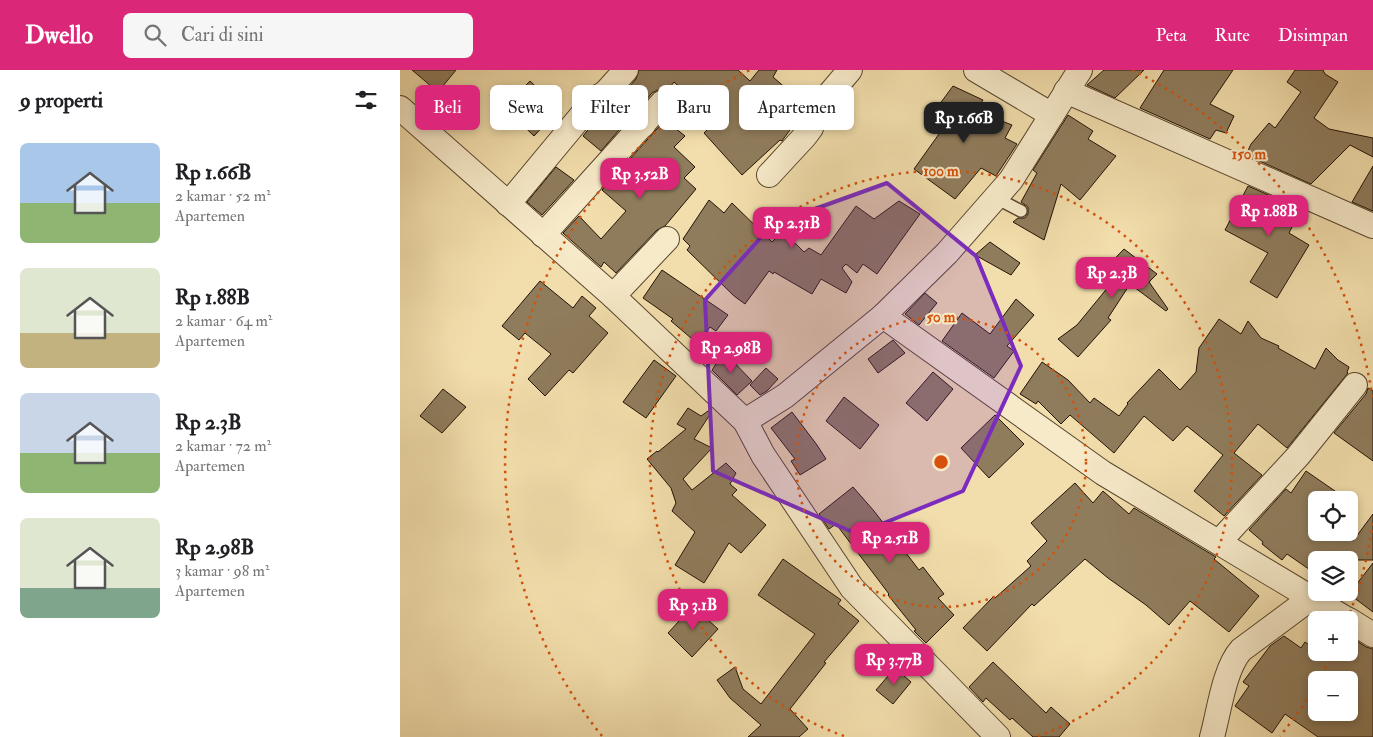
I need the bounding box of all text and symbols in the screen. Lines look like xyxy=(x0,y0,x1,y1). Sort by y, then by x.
search box xyxy=(123,13,473,58)
text: Dwello xyxy=(25,20,93,51)
icon: search xyxy=(141,21,169,49)
text: Cari di sini xyxy=(181,23,264,47)
text: Peta xyxy=(1156,24,1187,47)
text: Rute xyxy=(1215,24,1250,47)
text: Disimpan xyxy=(1278,24,1348,47)
chip: Beli xyxy=(415,85,480,130)
chip: Sewa xyxy=(490,85,562,130)
chip: Filter xyxy=(572,85,648,130)
chip: Baru xyxy=(658,85,729,130)
chip: Apartemen xyxy=(739,85,854,130)
icon: filters xyxy=(352,86,380,114)
text: 9 properti xyxy=(20,87,103,114)
pin: Rp 1.66B xyxy=(912,102,1016,144)
text: Rp 1.66B xyxy=(935,108,993,128)
text: 150 m xyxy=(1232,145,1266,164)
pin: Rp 3.52B xyxy=(588,158,692,200)
text: Rp 1.66B xyxy=(175,159,252,186)
text: 100 m xyxy=(923,162,959,181)
icon: home xyxy=(60,163,120,223)
text: Rp 3.52B xyxy=(611,164,669,184)
text: 2 kamar · 52 m² xyxy=(175,186,271,206)
pin: Rp 1.88B xyxy=(1217,194,1321,237)
text: Rp 1.88B xyxy=(1240,201,1298,221)
text: Apartemen xyxy=(175,206,245,226)
pin: Rp 2.31B xyxy=(740,206,844,249)
text: Rp 2.31B xyxy=(764,213,820,233)
pin: Rp 2.3B xyxy=(1066,256,1158,299)
text: Rp 2.3B xyxy=(1087,263,1137,283)
text: Rp 1.88B xyxy=(175,284,250,311)
icon: home xyxy=(60,288,120,348)
text: 50 m xyxy=(927,308,956,327)
text: 2 kamar · 64 m² xyxy=(175,311,272,331)
text: Apartemen xyxy=(175,331,245,351)
pin: Rp 2.98B xyxy=(679,332,783,374)
text: Rp 2.98B xyxy=(701,338,761,358)
text: Rp 2.3B xyxy=(175,409,242,436)
icon: home xyxy=(60,413,120,473)
text: 2 kamar · 72 m² xyxy=(175,436,271,456)
centre of rings xyxy=(932,453,950,471)
text: Apartemen xyxy=(175,456,245,476)
map controls xyxy=(1308,491,1358,721)
button: locate xyxy=(1308,491,1358,541)
pin: Rp 2.51B xyxy=(838,522,942,564)
text: Rp 2.51B xyxy=(861,528,919,548)
text: Rp 2.98B xyxy=(175,534,254,561)
icon: home xyxy=(60,538,120,598)
button: layers xyxy=(1308,551,1358,601)
text: 3 kamar · 98 m² xyxy=(175,561,269,581)
text: Apartemen xyxy=(175,581,245,601)
pin: Rp 3.1B xyxy=(647,588,739,631)
text: Rp 3.1B xyxy=(669,595,717,615)
button: + xyxy=(1308,611,1358,661)
pin: Rp 3.77B xyxy=(842,644,946,686)
text: Rp 3.77B xyxy=(866,650,922,670)
button: − xyxy=(1308,671,1358,721)

